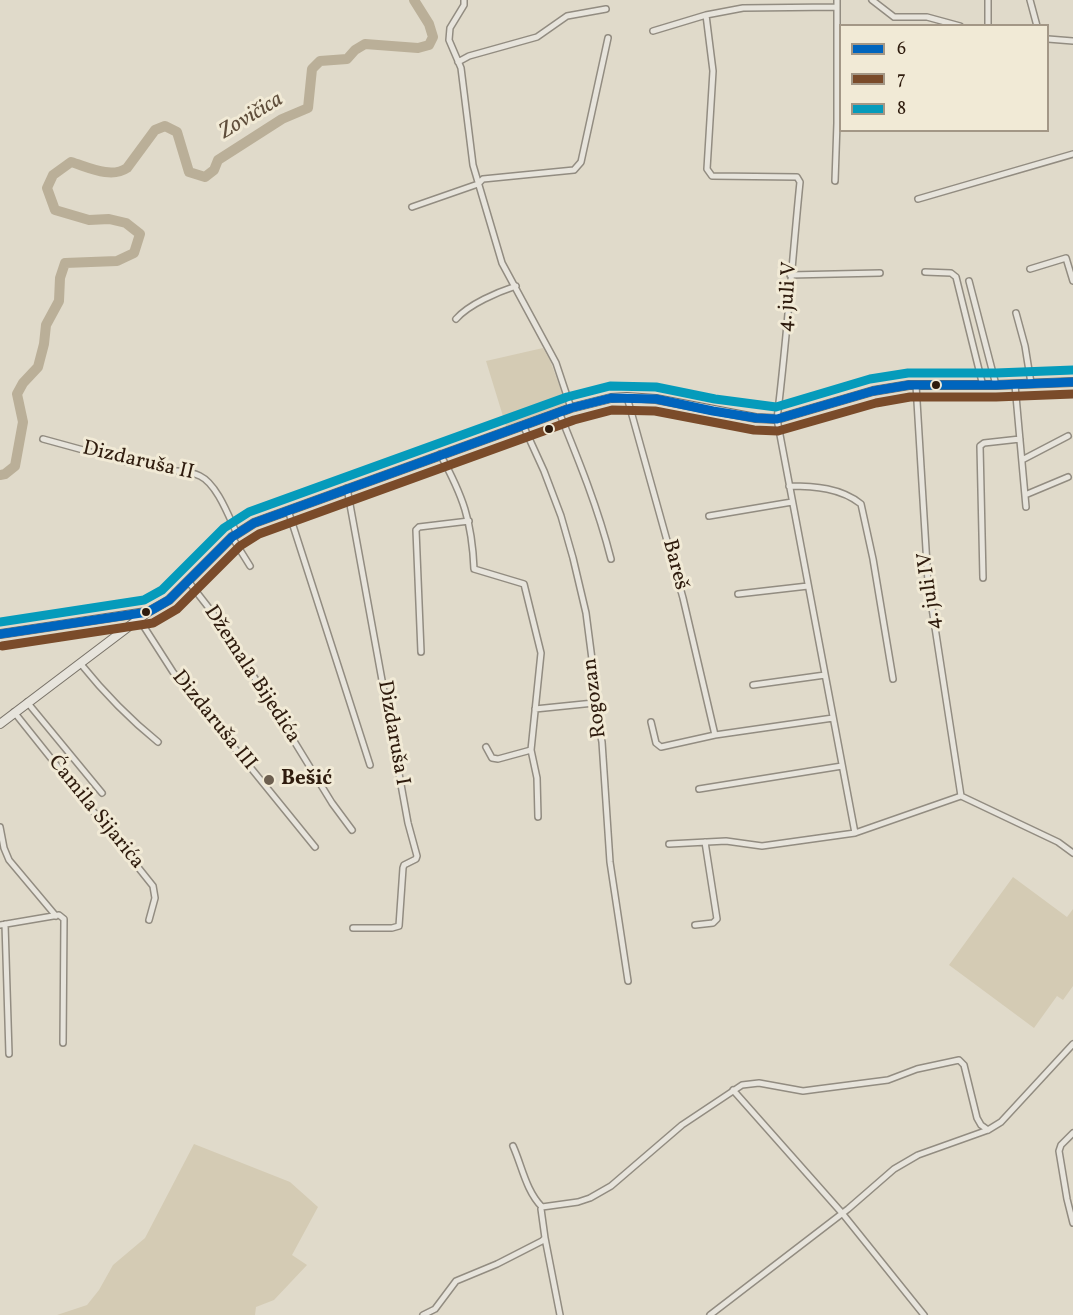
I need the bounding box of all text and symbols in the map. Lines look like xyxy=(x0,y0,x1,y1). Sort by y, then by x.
legend xyxy=(839,24,1049,132)
text: 6 xyxy=(897,37,906,62)
text: 7 xyxy=(897,67,906,92)
water label: Zovičica xyxy=(215,88,289,146)
text: 8 xyxy=(897,97,906,122)
street label: 4. juli V xyxy=(774,261,804,333)
unlabelled marker xyxy=(930,379,942,391)
unlabelled marker xyxy=(543,423,555,435)
street label: Dizdaruša II xyxy=(80,437,196,487)
street label: Bareš xyxy=(655,537,693,593)
street label: 4. juli IV xyxy=(914,551,948,631)
street label: Džemala Bijedića xyxy=(197,602,305,748)
unlabelled marker xyxy=(140,606,152,618)
street label: Rogozan xyxy=(579,656,613,740)
street label: Dizdaruša III xyxy=(165,666,261,776)
street label: Dizdaruša I xyxy=(370,679,414,787)
street label: Ćamila Sijarića xyxy=(41,751,149,875)
place label: Bešić xyxy=(281,767,332,793)
marker: Bešić xyxy=(262,773,276,787)

